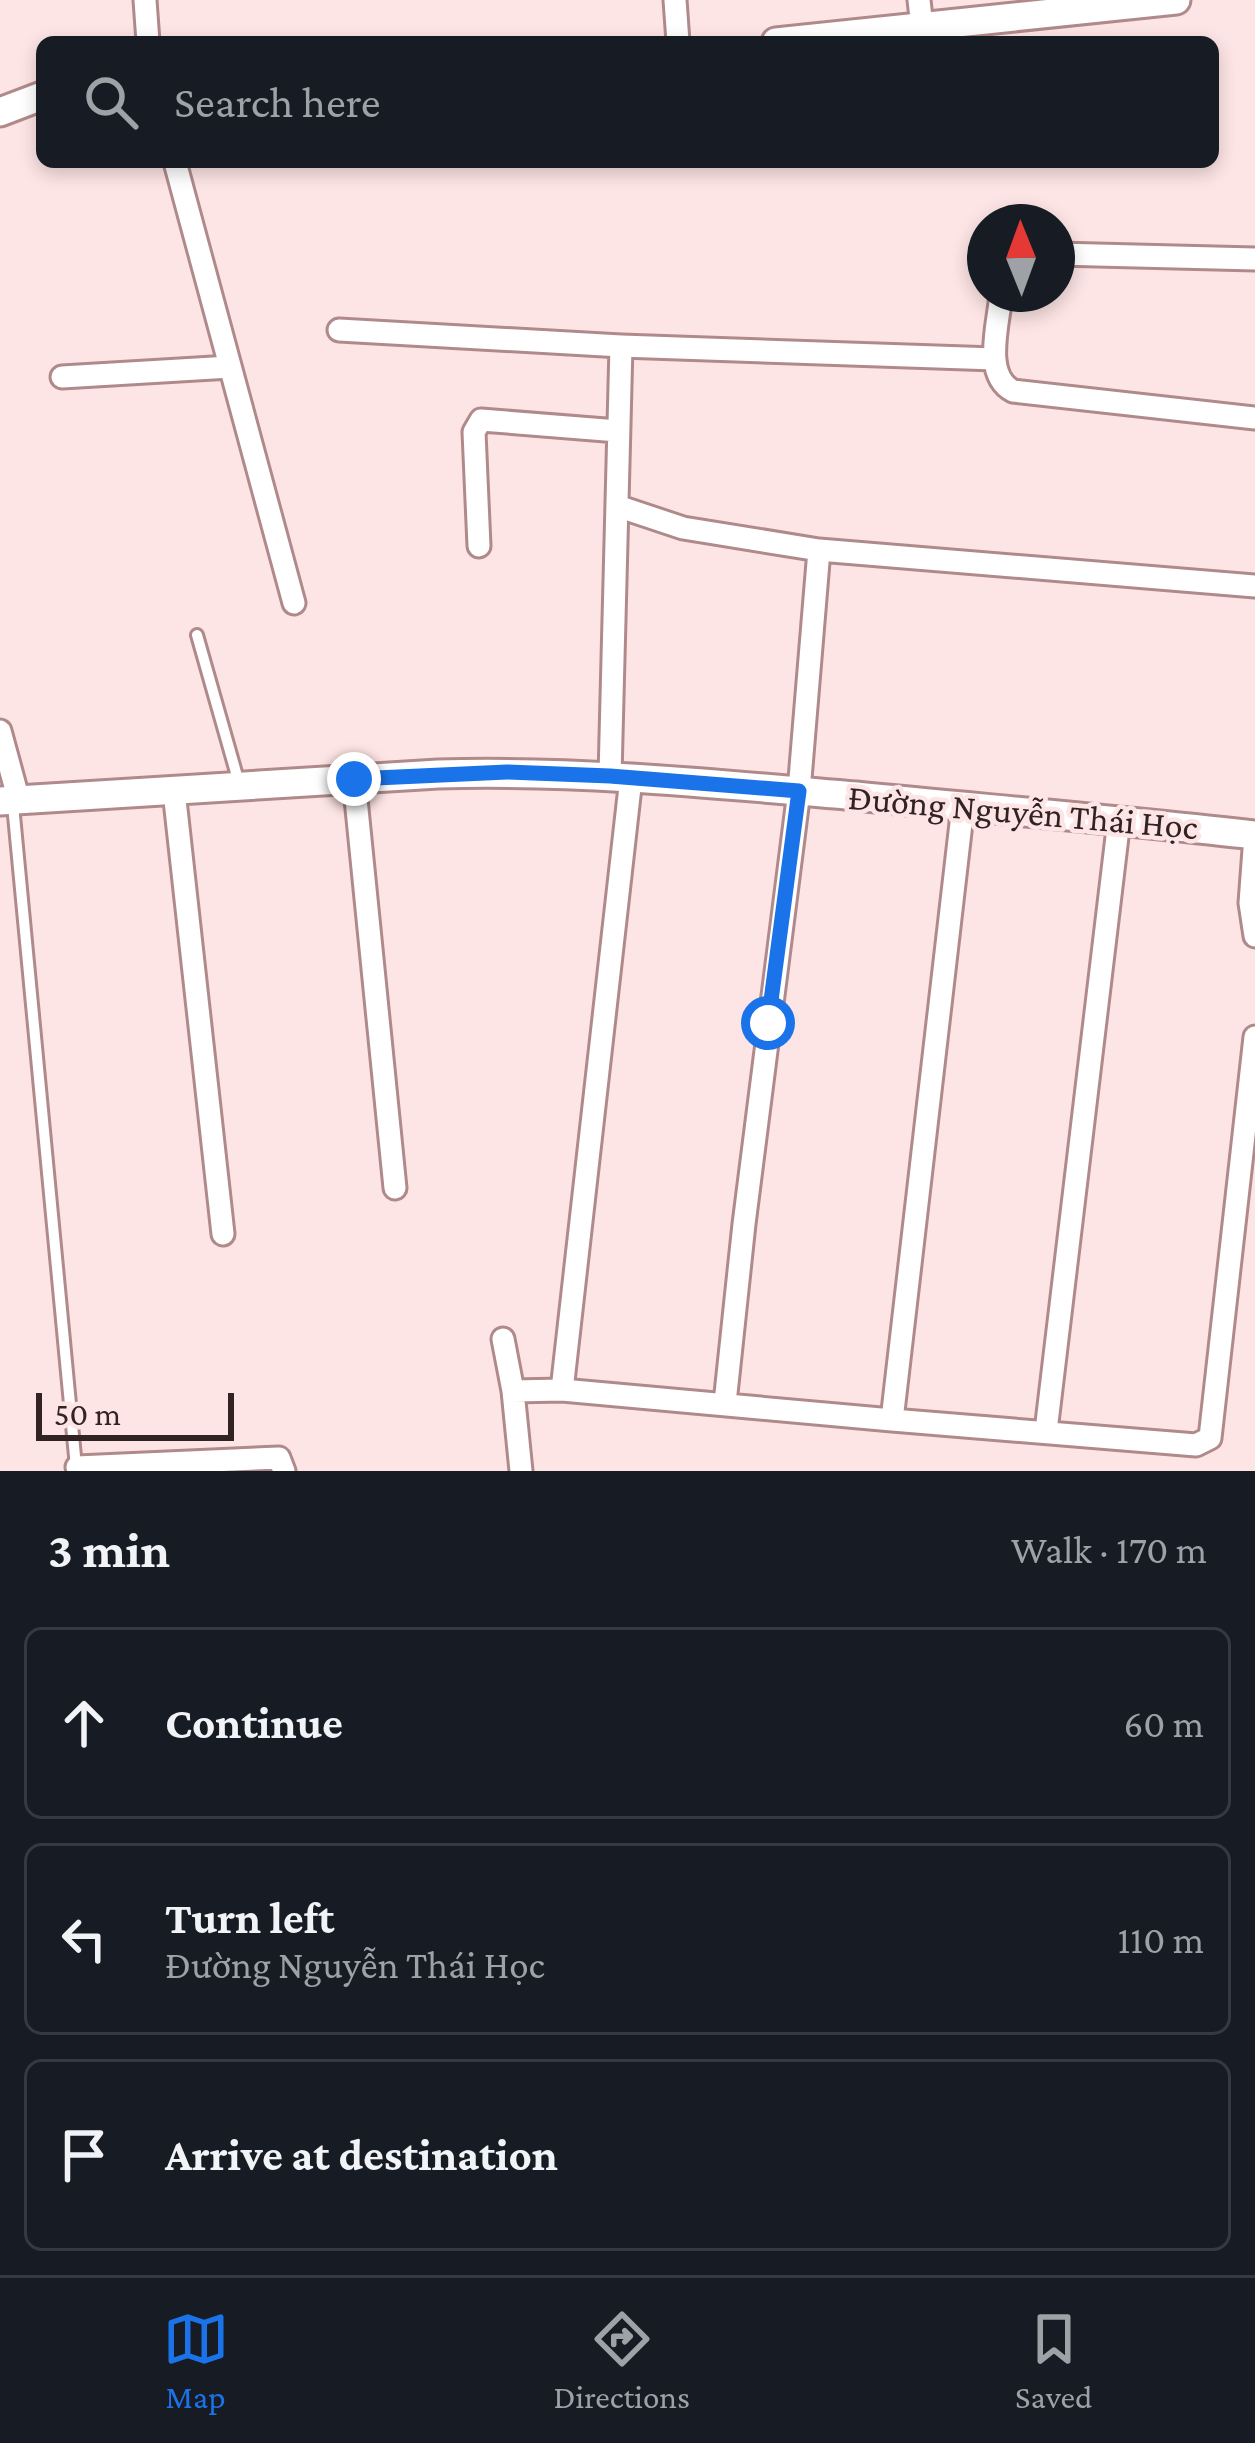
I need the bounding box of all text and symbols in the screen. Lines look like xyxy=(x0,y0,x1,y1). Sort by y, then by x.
search box xyxy=(36,36,1219,168)
icon: search xyxy=(78,69,144,135)
text: Search here xyxy=(174,77,381,127)
north arrow xyxy=(967,204,1075,312)
route end xyxy=(327,752,381,806)
street label: Đường Nguyễn Thái Học xyxy=(847,777,1199,847)
route start xyxy=(741,996,795,1050)
scale bar xyxy=(36,1387,234,1440)
text: 50 m xyxy=(54,1395,121,1432)
text: 3 min xyxy=(48,1521,170,1578)
text: Walk · 170 m xyxy=(1011,1528,1207,1571)
icon: ahead xyxy=(51,1690,117,1756)
text: Continue xyxy=(165,1698,343,1748)
text: 60 m xyxy=(1123,1702,1204,1745)
text: Turn left xyxy=(165,1893,334,1943)
icon: left xyxy=(51,1906,117,1972)
text: 110 m xyxy=(1117,1918,1204,1961)
text: Đường Nguyễn Thái Học xyxy=(165,1943,545,1986)
icon: arrive xyxy=(51,2122,117,2188)
text: Arrive at destination xyxy=(165,2130,558,2180)
tab: Map xyxy=(163,2306,229,2415)
tab: Directions xyxy=(554,2306,690,2415)
tab: Saved xyxy=(1015,2306,1092,2415)

